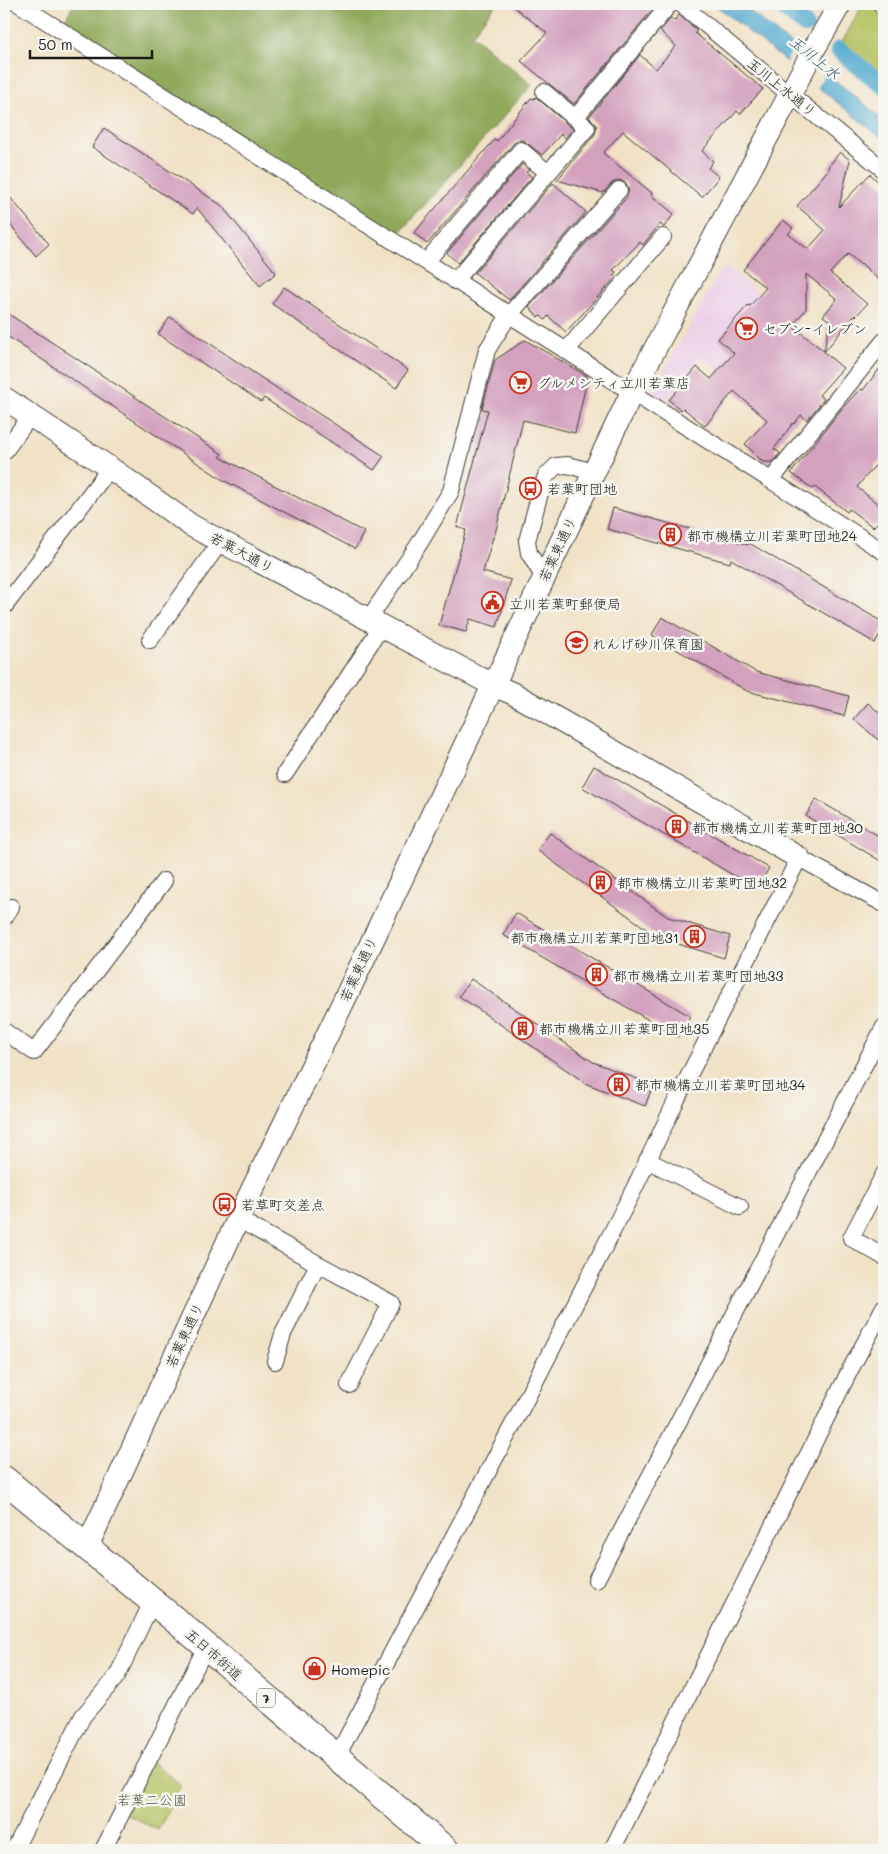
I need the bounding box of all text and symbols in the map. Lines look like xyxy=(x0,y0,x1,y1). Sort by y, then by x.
scale bar xyxy=(30,28,152,60)
water label: 玉川上水 xyxy=(785,30,845,84)
text: 50 m xyxy=(38,34,73,54)
street label: 玉川上水通り xyxy=(743,53,821,121)
supermarket icon: セブン-イレブン xyxy=(735,316,759,340)
place label: セブン-イレブン xyxy=(763,319,867,338)
supermarket icon: グルメシティ立川若葉店 xyxy=(509,370,533,394)
place label: グルメシティ立川若葉店 xyxy=(537,373,690,392)
bus stop icon: 若葉町団地 xyxy=(519,476,543,500)
place label: 若葉町団地 xyxy=(547,479,617,498)
street label: 若葉東通り xyxy=(534,513,580,585)
building icon: 都市機構立川若葉町団地24 xyxy=(659,523,683,547)
place label: 都市機構立川若葉町団地24 xyxy=(687,526,858,545)
street label: 若葉大通り xyxy=(207,527,277,577)
public building icon: 立川若葉町郵便局 xyxy=(481,591,505,615)
place label: 立川若葉町郵便局 xyxy=(509,594,621,613)
school or university icon: れんげ砂川保育園 xyxy=(564,631,588,655)
place label: れんげ砂川保育園 xyxy=(592,634,704,653)
building icon: 都市機構立川若葉町団地30 xyxy=(664,815,688,839)
place label: 都市機構立川若葉町団地30 xyxy=(692,818,863,837)
building icon: 都市機構立川若葉町団地32 xyxy=(589,870,613,894)
place label: 都市機構立川若葉町団地32 xyxy=(617,873,787,892)
building icon: 都市機構立川若葉町団地31 xyxy=(683,925,707,949)
place label: 都市機構立川若葉町団地31 xyxy=(511,928,679,947)
street label: 若葉東通り xyxy=(335,933,381,1005)
building icon: 都市機構立川若葉町団地33 xyxy=(585,963,609,987)
place label: 都市機構立川若葉町団地33 xyxy=(613,966,783,985)
building icon: 都市機構立川若葉町団地35 xyxy=(511,1016,535,1040)
place label: 都市機構立川若葉町団地35 xyxy=(539,1019,709,1038)
building icon: 都市機構立川若葉町団地34 xyxy=(607,1072,631,1096)
place label: 都市機構立川若葉町団地34 xyxy=(635,1075,806,1094)
bus stop icon: 若草町交差点 xyxy=(213,1192,237,1216)
place label: 若草町交差点 xyxy=(241,1195,325,1214)
street label: 若葉東通り xyxy=(161,1299,207,1371)
street label: 五日市街道 xyxy=(181,1624,247,1684)
shop icon: Homepic xyxy=(303,1657,327,1681)
place label: Homepic xyxy=(331,1660,390,1679)
road number: 7 xyxy=(257,1689,275,1708)
park label: 若葉二公園 xyxy=(117,1790,187,1809)

